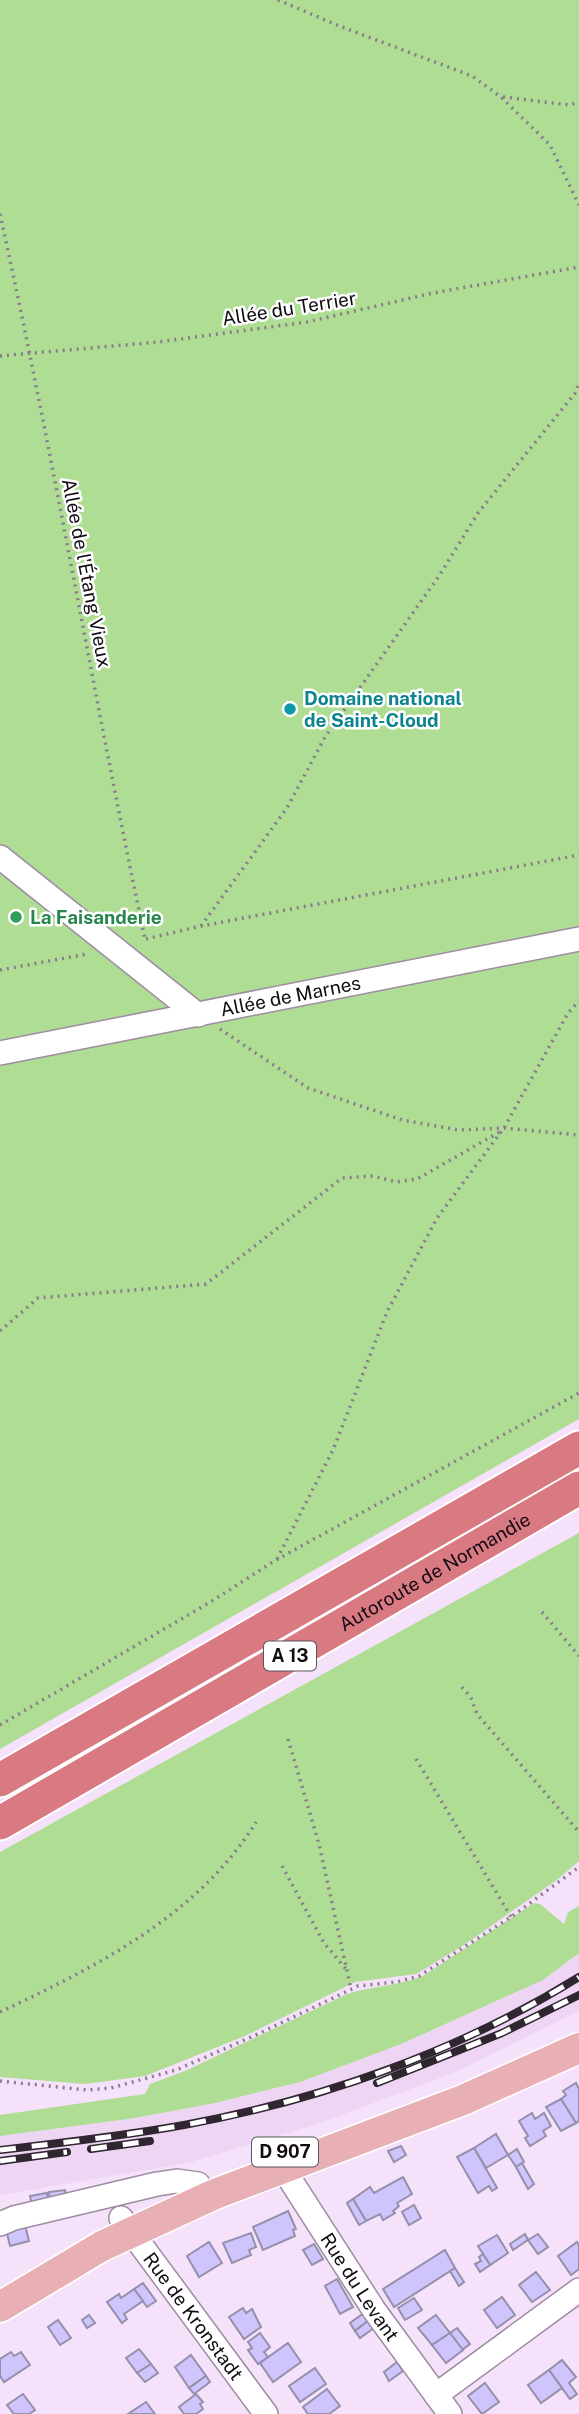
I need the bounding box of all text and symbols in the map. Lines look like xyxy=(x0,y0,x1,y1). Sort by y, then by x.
street label: Allée du Terrier xyxy=(220,287,358,329)
street label: Allée de l'Étang Vieux xyxy=(58,477,116,670)
place label: Domaine national de Saint-Cloud xyxy=(304,687,462,731)
marker: Domaine national de Saint-Cloud xyxy=(282,701,298,717)
place label: La Faisanderie xyxy=(30,906,162,928)
marker: La Faisanderie xyxy=(8,909,24,925)
street label: Allée de Marnes xyxy=(218,971,363,1020)
street label: Autoroute de Normandie xyxy=(335,1508,534,1636)
road number: A 13 xyxy=(264,1642,316,1671)
road number: D 907 xyxy=(252,2138,318,2166)
street label: Rue du Levant xyxy=(316,2229,404,2345)
street label: Rue de Kronstadt xyxy=(139,2248,248,2384)

